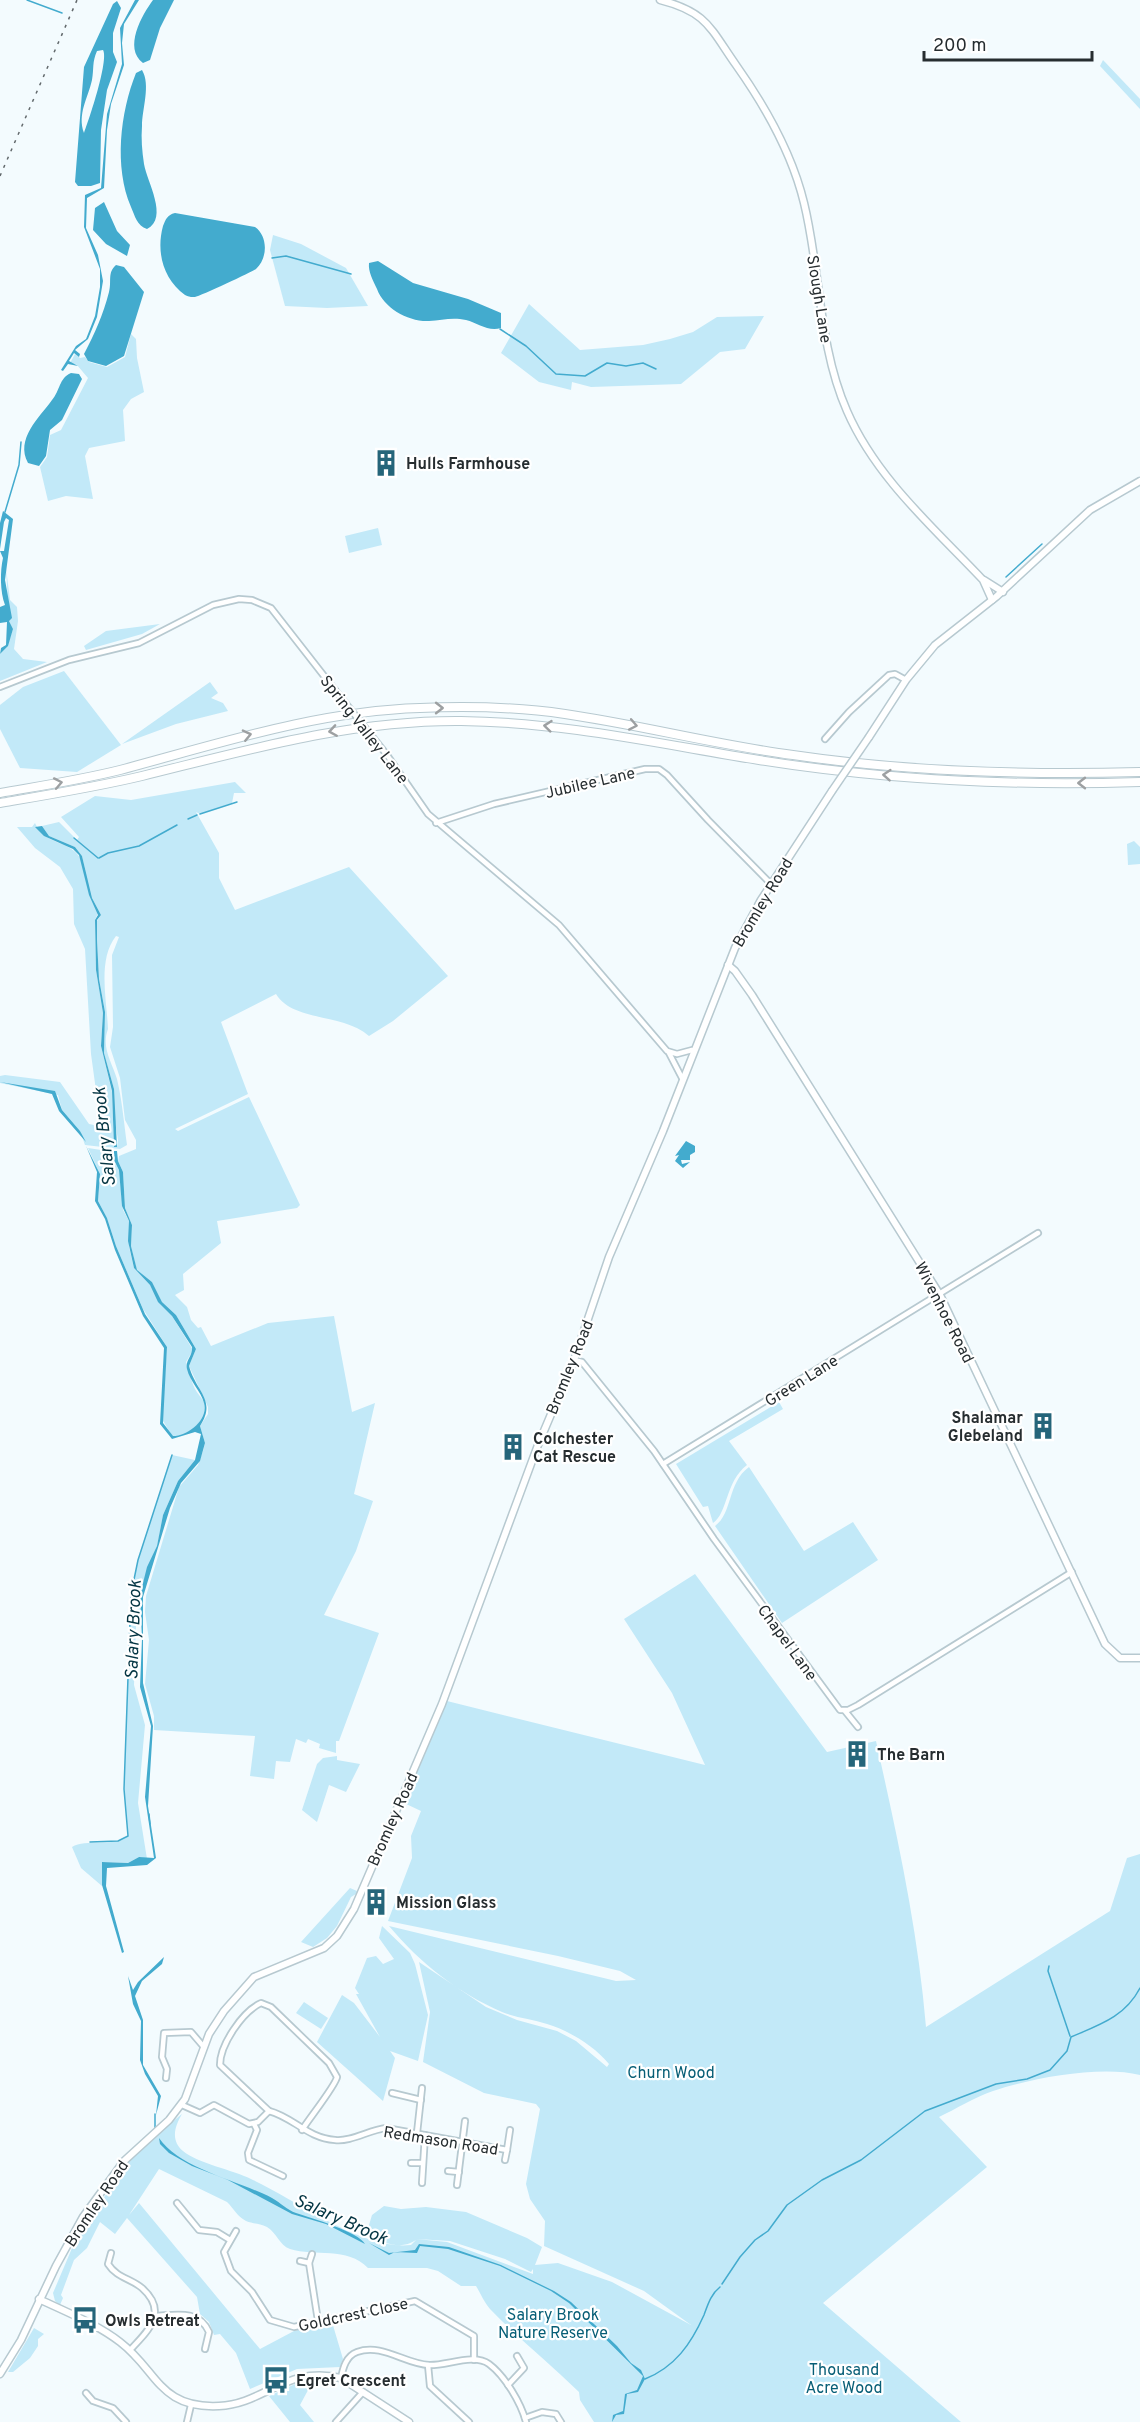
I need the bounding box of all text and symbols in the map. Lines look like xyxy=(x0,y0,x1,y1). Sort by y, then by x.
scale bar xyxy=(924,24,1092,62)
text: 200 m xyxy=(933,35,986,58)
street label: Slough Lane xyxy=(801,254,835,345)
building icon: Hulls Farmhouse xyxy=(371,448,401,478)
place label: Hulls Farmhouse xyxy=(406,455,530,475)
street label: Spring Valley Lane xyxy=(315,672,412,788)
one-way arrow xyxy=(435,702,444,714)
one-way arrow xyxy=(628,718,638,731)
one-way arrow xyxy=(544,720,553,733)
one-way arrow xyxy=(329,725,338,737)
one-way arrow xyxy=(241,730,251,743)
street label: Jubilee Lane xyxy=(544,764,637,804)
one-way arrow xyxy=(882,769,891,782)
one-way arrow xyxy=(52,777,62,790)
one-way arrow xyxy=(1077,777,1086,789)
street label: Bromley Road xyxy=(729,855,798,951)
water label: Salary Brook xyxy=(89,1085,122,1188)
street label: Wivenhoe Road xyxy=(909,1259,977,1367)
street label: Bromley Road xyxy=(543,1317,599,1418)
street label: Green Lane xyxy=(762,1351,842,1412)
place label: Shalamar Glebeland xyxy=(948,1409,1023,1447)
building icon: Shalamar Glebeland xyxy=(1028,1411,1058,1441)
place label: Colchester Cat Rescue xyxy=(533,1430,616,1468)
building icon: Colchester Cat Rescue xyxy=(498,1432,528,1462)
water label: Salary Brook xyxy=(121,1579,148,1680)
street label: Chapel Lane xyxy=(752,1601,821,1685)
building icon: The Barn xyxy=(842,1739,872,1769)
place label: The Barn xyxy=(877,1746,945,1766)
street label: Bromley Road xyxy=(364,1770,423,1870)
building icon: Mission Glass xyxy=(361,1887,391,1917)
place label: Mission Glass xyxy=(396,1894,497,1914)
park label: Churn Wood xyxy=(627,2064,715,2084)
street label: Redmason Road xyxy=(382,2123,500,2161)
street label: Bromley Road xyxy=(61,2157,134,2251)
water label: Salary Brook xyxy=(290,2190,392,2252)
street label: Goldcrest Close xyxy=(297,2295,410,2337)
bus stop icon: Owls Retreat xyxy=(70,2305,100,2335)
park label: Salary Brook Nature Reserve xyxy=(498,2306,608,2344)
place label: Owls Retreat xyxy=(105,2312,200,2332)
park label: Thousand Acre Wood xyxy=(805,2361,883,2399)
bus stop icon: Egret Crescent xyxy=(261,2365,291,2395)
place label: Egret Crescent xyxy=(296,2372,406,2392)

